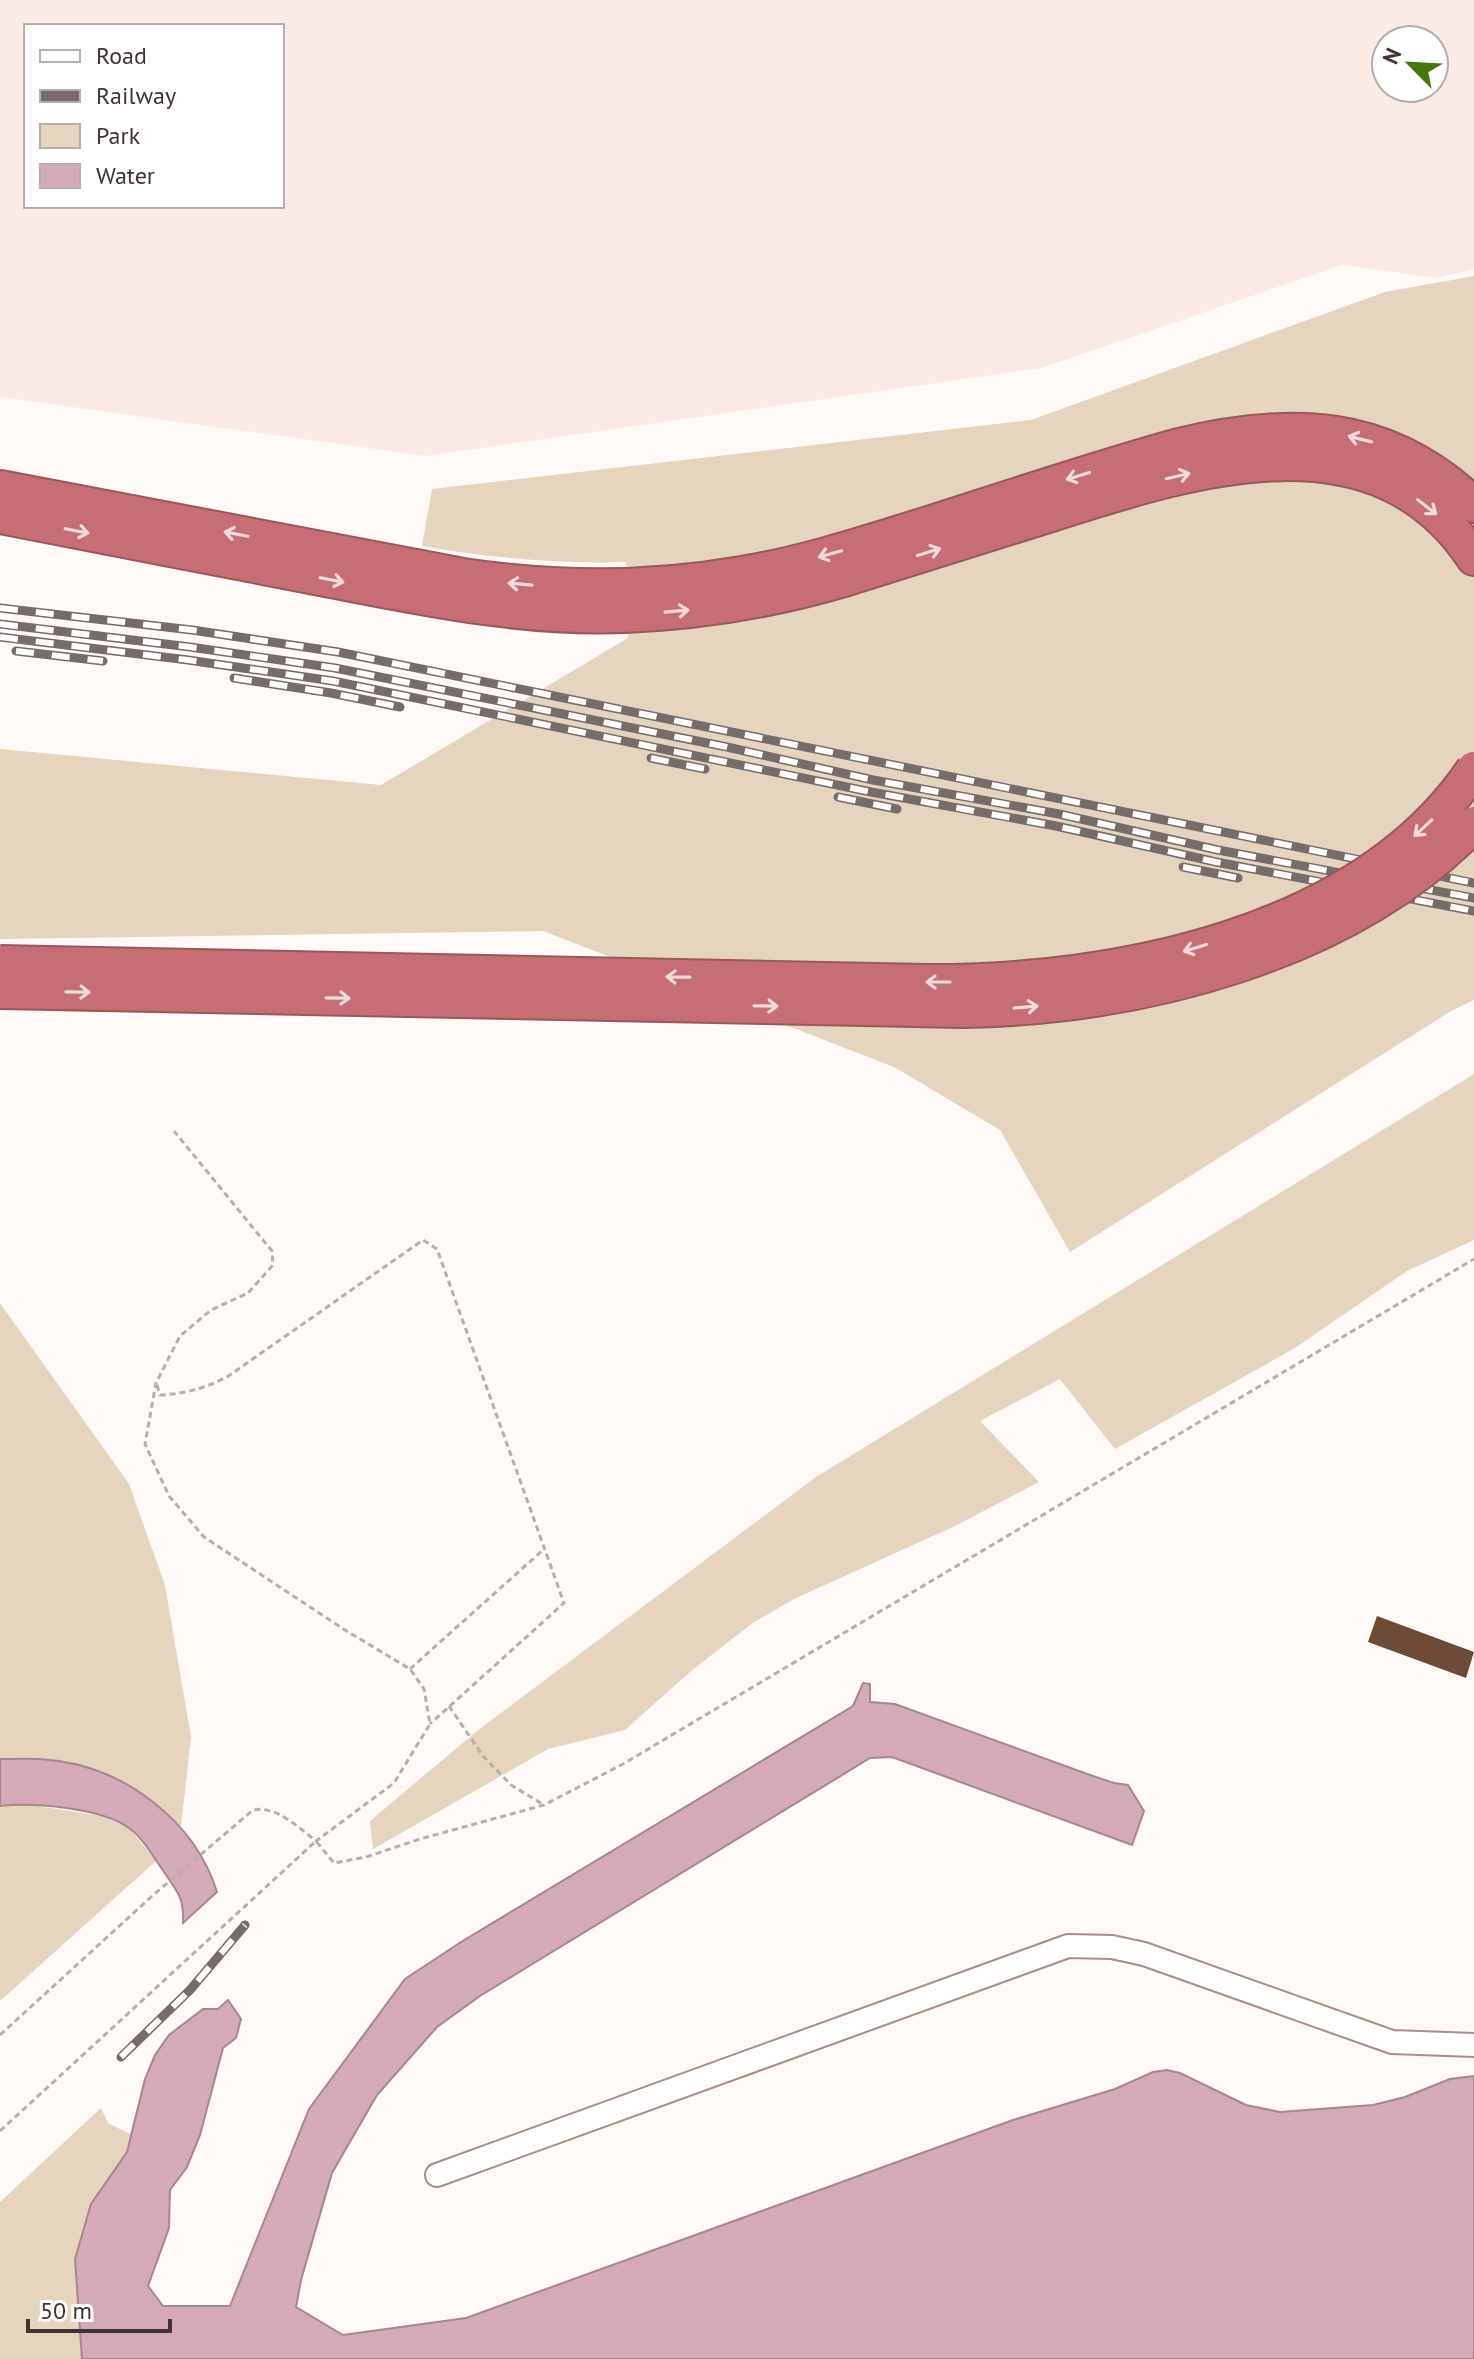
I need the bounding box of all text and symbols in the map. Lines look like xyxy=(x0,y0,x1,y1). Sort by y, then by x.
legend xyxy=(24,24,284,208)
north arrow xyxy=(1370,24,1450,104)
text: Road xyxy=(96,40,147,71)
text: N xyxy=(1376,44,1407,68)
text: Railway xyxy=(96,80,176,111)
text: Park xyxy=(96,120,141,151)
text: Water xyxy=(96,160,155,191)
one-way arrow xyxy=(1347,430,1373,445)
one-way arrow xyxy=(1165,468,1190,483)
one-way arrow xyxy=(1066,470,1091,485)
one-way arrow xyxy=(1416,498,1437,516)
one-way arrow xyxy=(63,524,89,539)
one-way arrow xyxy=(224,525,250,540)
one-way arrow xyxy=(917,544,942,559)
one-way arrow xyxy=(818,547,844,562)
one-way arrow xyxy=(319,573,344,588)
one-way arrow xyxy=(507,576,534,591)
one-way arrow xyxy=(663,603,690,618)
one-way arrow xyxy=(1413,819,1433,838)
one-way arrow xyxy=(1183,942,1208,956)
one-way arrow xyxy=(665,969,692,985)
one-way arrow xyxy=(925,974,952,990)
one-way arrow xyxy=(64,985,91,1000)
one-way arrow xyxy=(324,990,351,1005)
one-way arrow xyxy=(752,998,779,1014)
one-way arrow xyxy=(1012,999,1039,1014)
scale bar xyxy=(28,2283,170,2333)
text: 50 m xyxy=(40,2295,92,2326)

